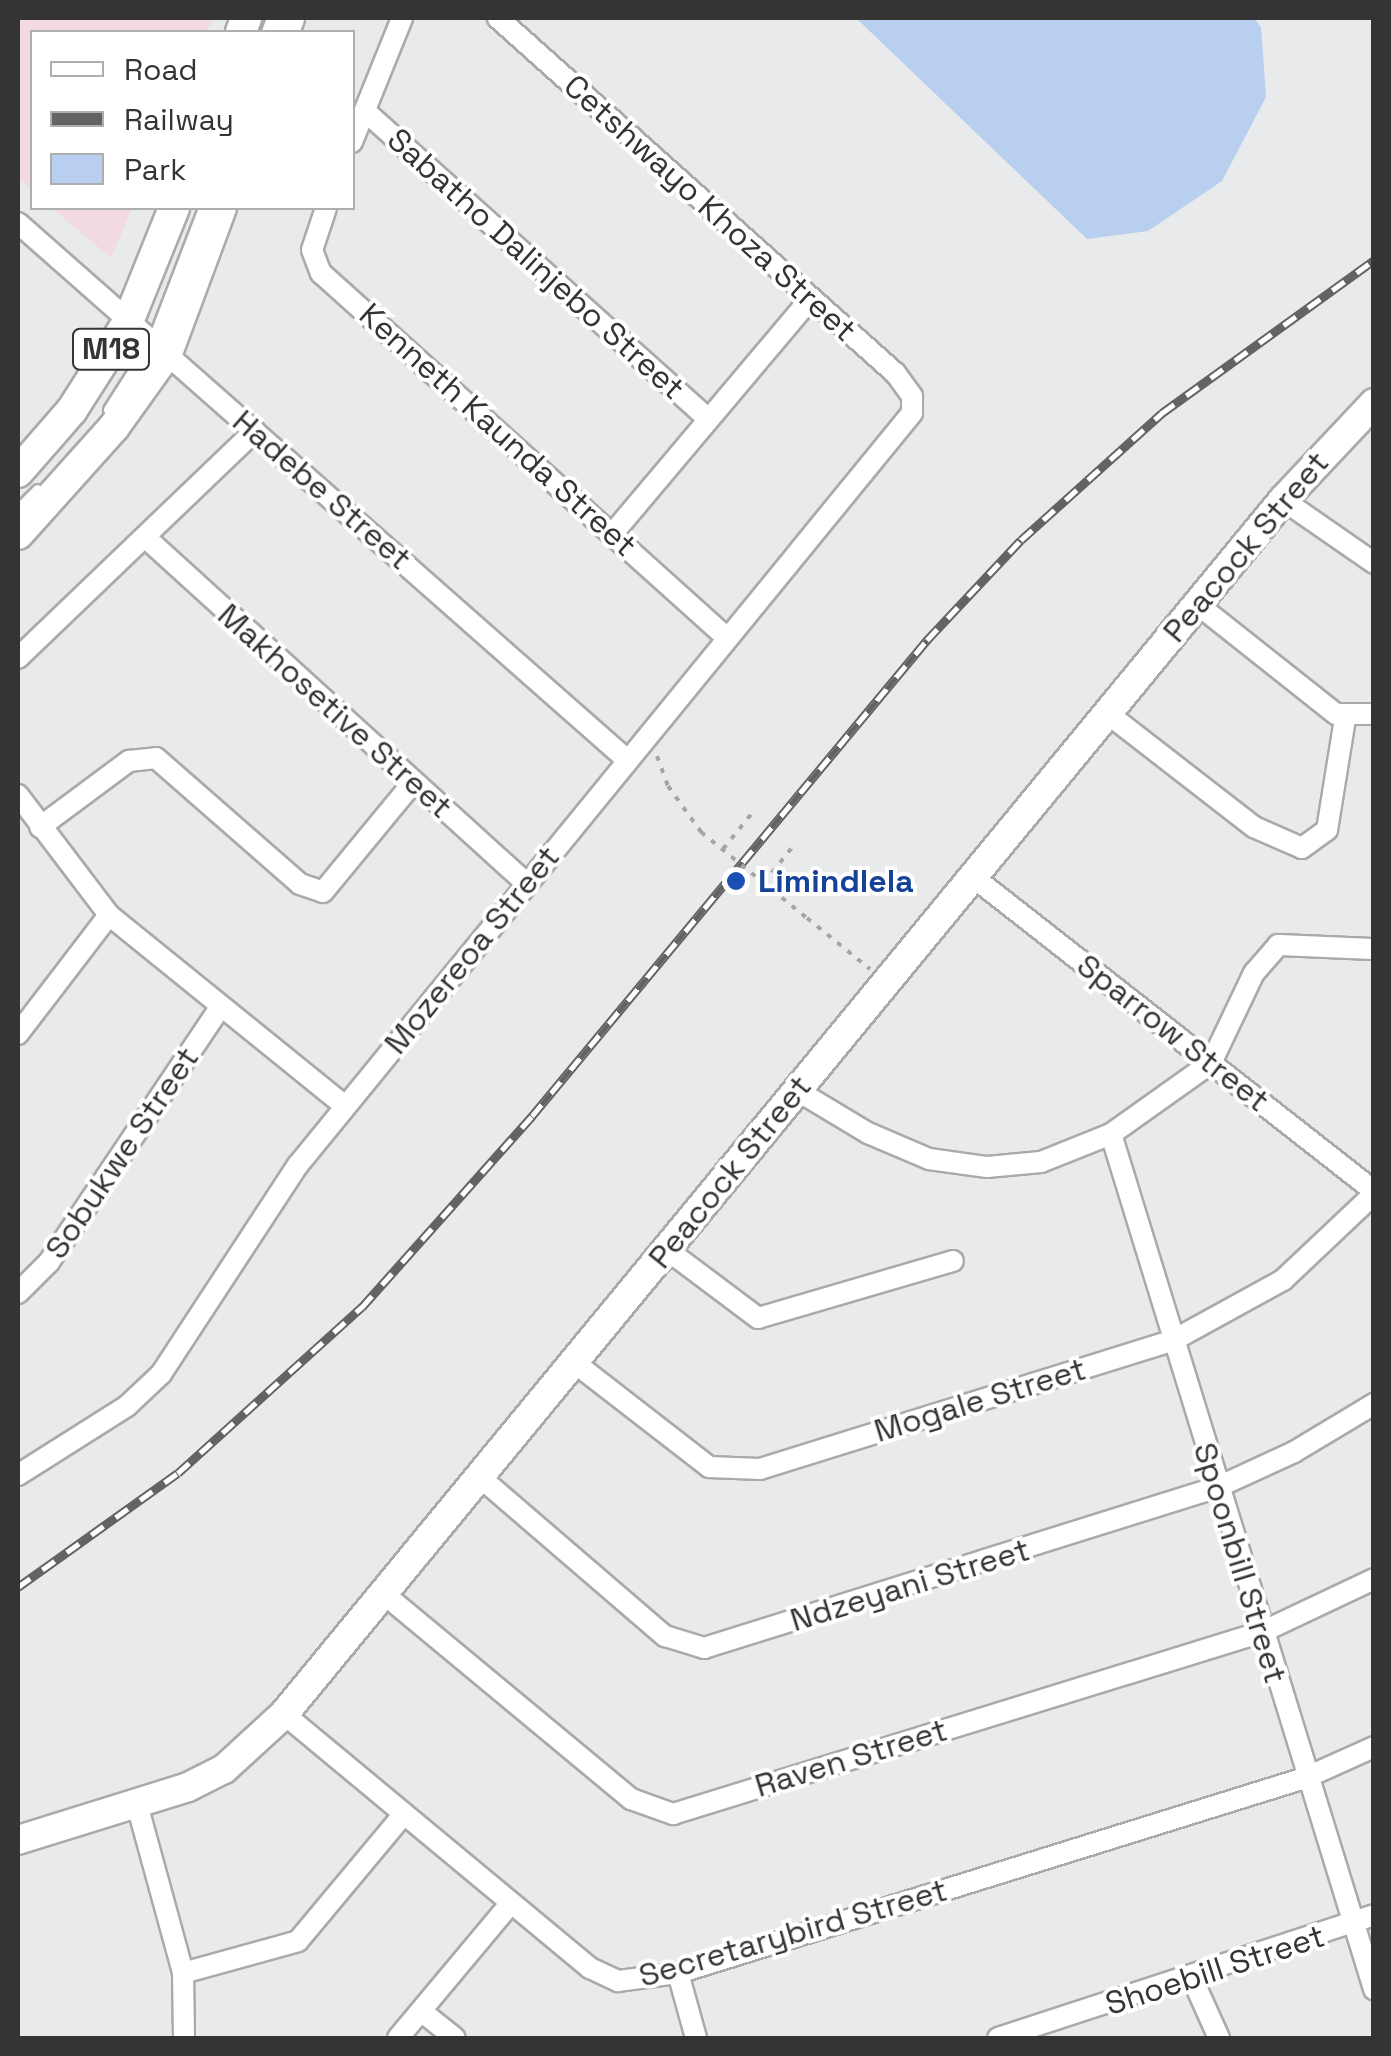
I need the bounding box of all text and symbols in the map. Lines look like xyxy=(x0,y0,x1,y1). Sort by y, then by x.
legend xyxy=(30,30,355,210)
text: Road xyxy=(124,50,198,89)
street label: Cetshwayo Khoza Street xyxy=(556,67,864,349)
text: Railway xyxy=(124,100,234,139)
street label: Sabatho Dalinjebo Street xyxy=(380,120,692,408)
text: Park xyxy=(124,150,186,189)
street label: Kenneth Kaunda Street xyxy=(352,295,644,565)
road number: M18 xyxy=(71,324,151,374)
street label: Hadebe Street xyxy=(225,402,419,578)
street label: Peacock Street xyxy=(1155,444,1337,650)
street label: Makhosetive Street xyxy=(210,596,460,826)
street label: Mozereoa Street xyxy=(376,838,568,1062)
place label: Limindlela xyxy=(758,862,914,900)
marker: Limindlela xyxy=(723,868,749,894)
street label: Sparrow Street xyxy=(1069,946,1277,1120)
street label: Sobukwe Street xyxy=(37,1040,207,1266)
street label: Peacock Street xyxy=(641,1068,819,1276)
street label: Mogale Street xyxy=(870,1350,1090,1450)
street label: Spoonbill Street xyxy=(1185,1438,1295,1688)
street label: Ndzeyani Street xyxy=(786,1530,1034,1640)
street label: Raven Street xyxy=(750,1711,952,1805)
street label: Secretarybird Street xyxy=(635,1871,951,1995)
street label: Shoebill Street xyxy=(1101,1916,1329,2024)

